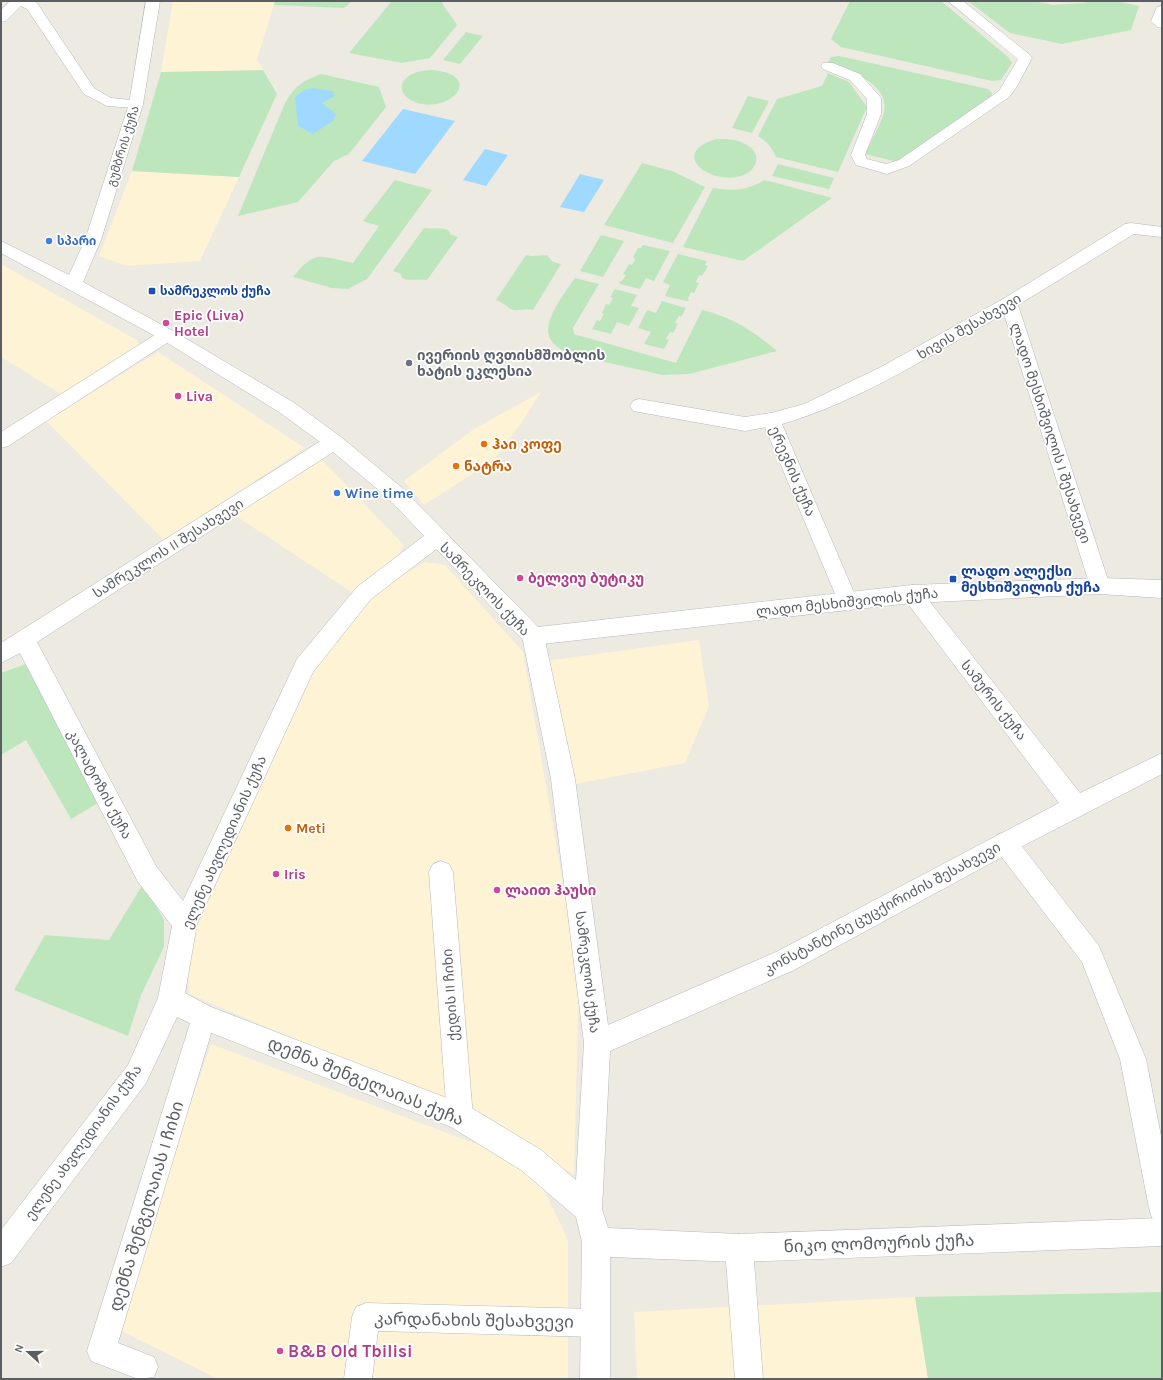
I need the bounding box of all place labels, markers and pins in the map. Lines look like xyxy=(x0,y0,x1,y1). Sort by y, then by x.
place label: სპარი xyxy=(57,234,96,248)
marker: სპარი xyxy=(44,236,54,246)
place label: სამრეკლოს ქუჩა xyxy=(160,284,271,299)
marker: სამრეკლოს ქუჩა xyxy=(147,286,157,296)
place label: Epic (Liva) Hotel xyxy=(174,307,244,340)
marker: Epic (Liva) Hotel xyxy=(161,318,171,328)
place label: ივერიის ღვთისმშობლის ხატის ეკლესია xyxy=(417,347,606,380)
marker: ივერიის ღვთისმშობლის ხატის ეკლესია xyxy=(404,358,414,368)
place label: Liva xyxy=(186,388,213,405)
marker: Liva xyxy=(173,391,183,401)
place label: ჰაი კოფე xyxy=(492,436,562,453)
marker: ჰაი კოფე xyxy=(479,439,489,449)
place label: ნატრა xyxy=(464,458,512,475)
marker: ნატრა xyxy=(451,461,461,471)
place label: Wine time xyxy=(345,485,413,502)
marker: Wine time xyxy=(332,488,342,498)
place label: ლადო ალექსი მესხიშვილის ქუჩა xyxy=(961,563,1100,596)
place label: ბელვიუ ბუტიკუ xyxy=(528,570,644,587)
marker: ბელვიუ ბუტიკუ xyxy=(515,573,525,583)
marker: ლადო ალექსი მესხიშვილის ქუჩა xyxy=(948,574,958,584)
place label: Meti xyxy=(296,820,326,837)
marker: Meti xyxy=(283,823,293,833)
place label: Iris xyxy=(284,866,306,883)
marker: Iris xyxy=(271,869,281,879)
place label: ლაით ჰაუსი xyxy=(505,882,596,899)
marker: ლაით ჰაუსი xyxy=(492,885,502,895)
place label: B&B Old Tbilisi xyxy=(288,1341,413,1361)
marker: B&B Old Tbilisi xyxy=(275,1346,285,1356)

